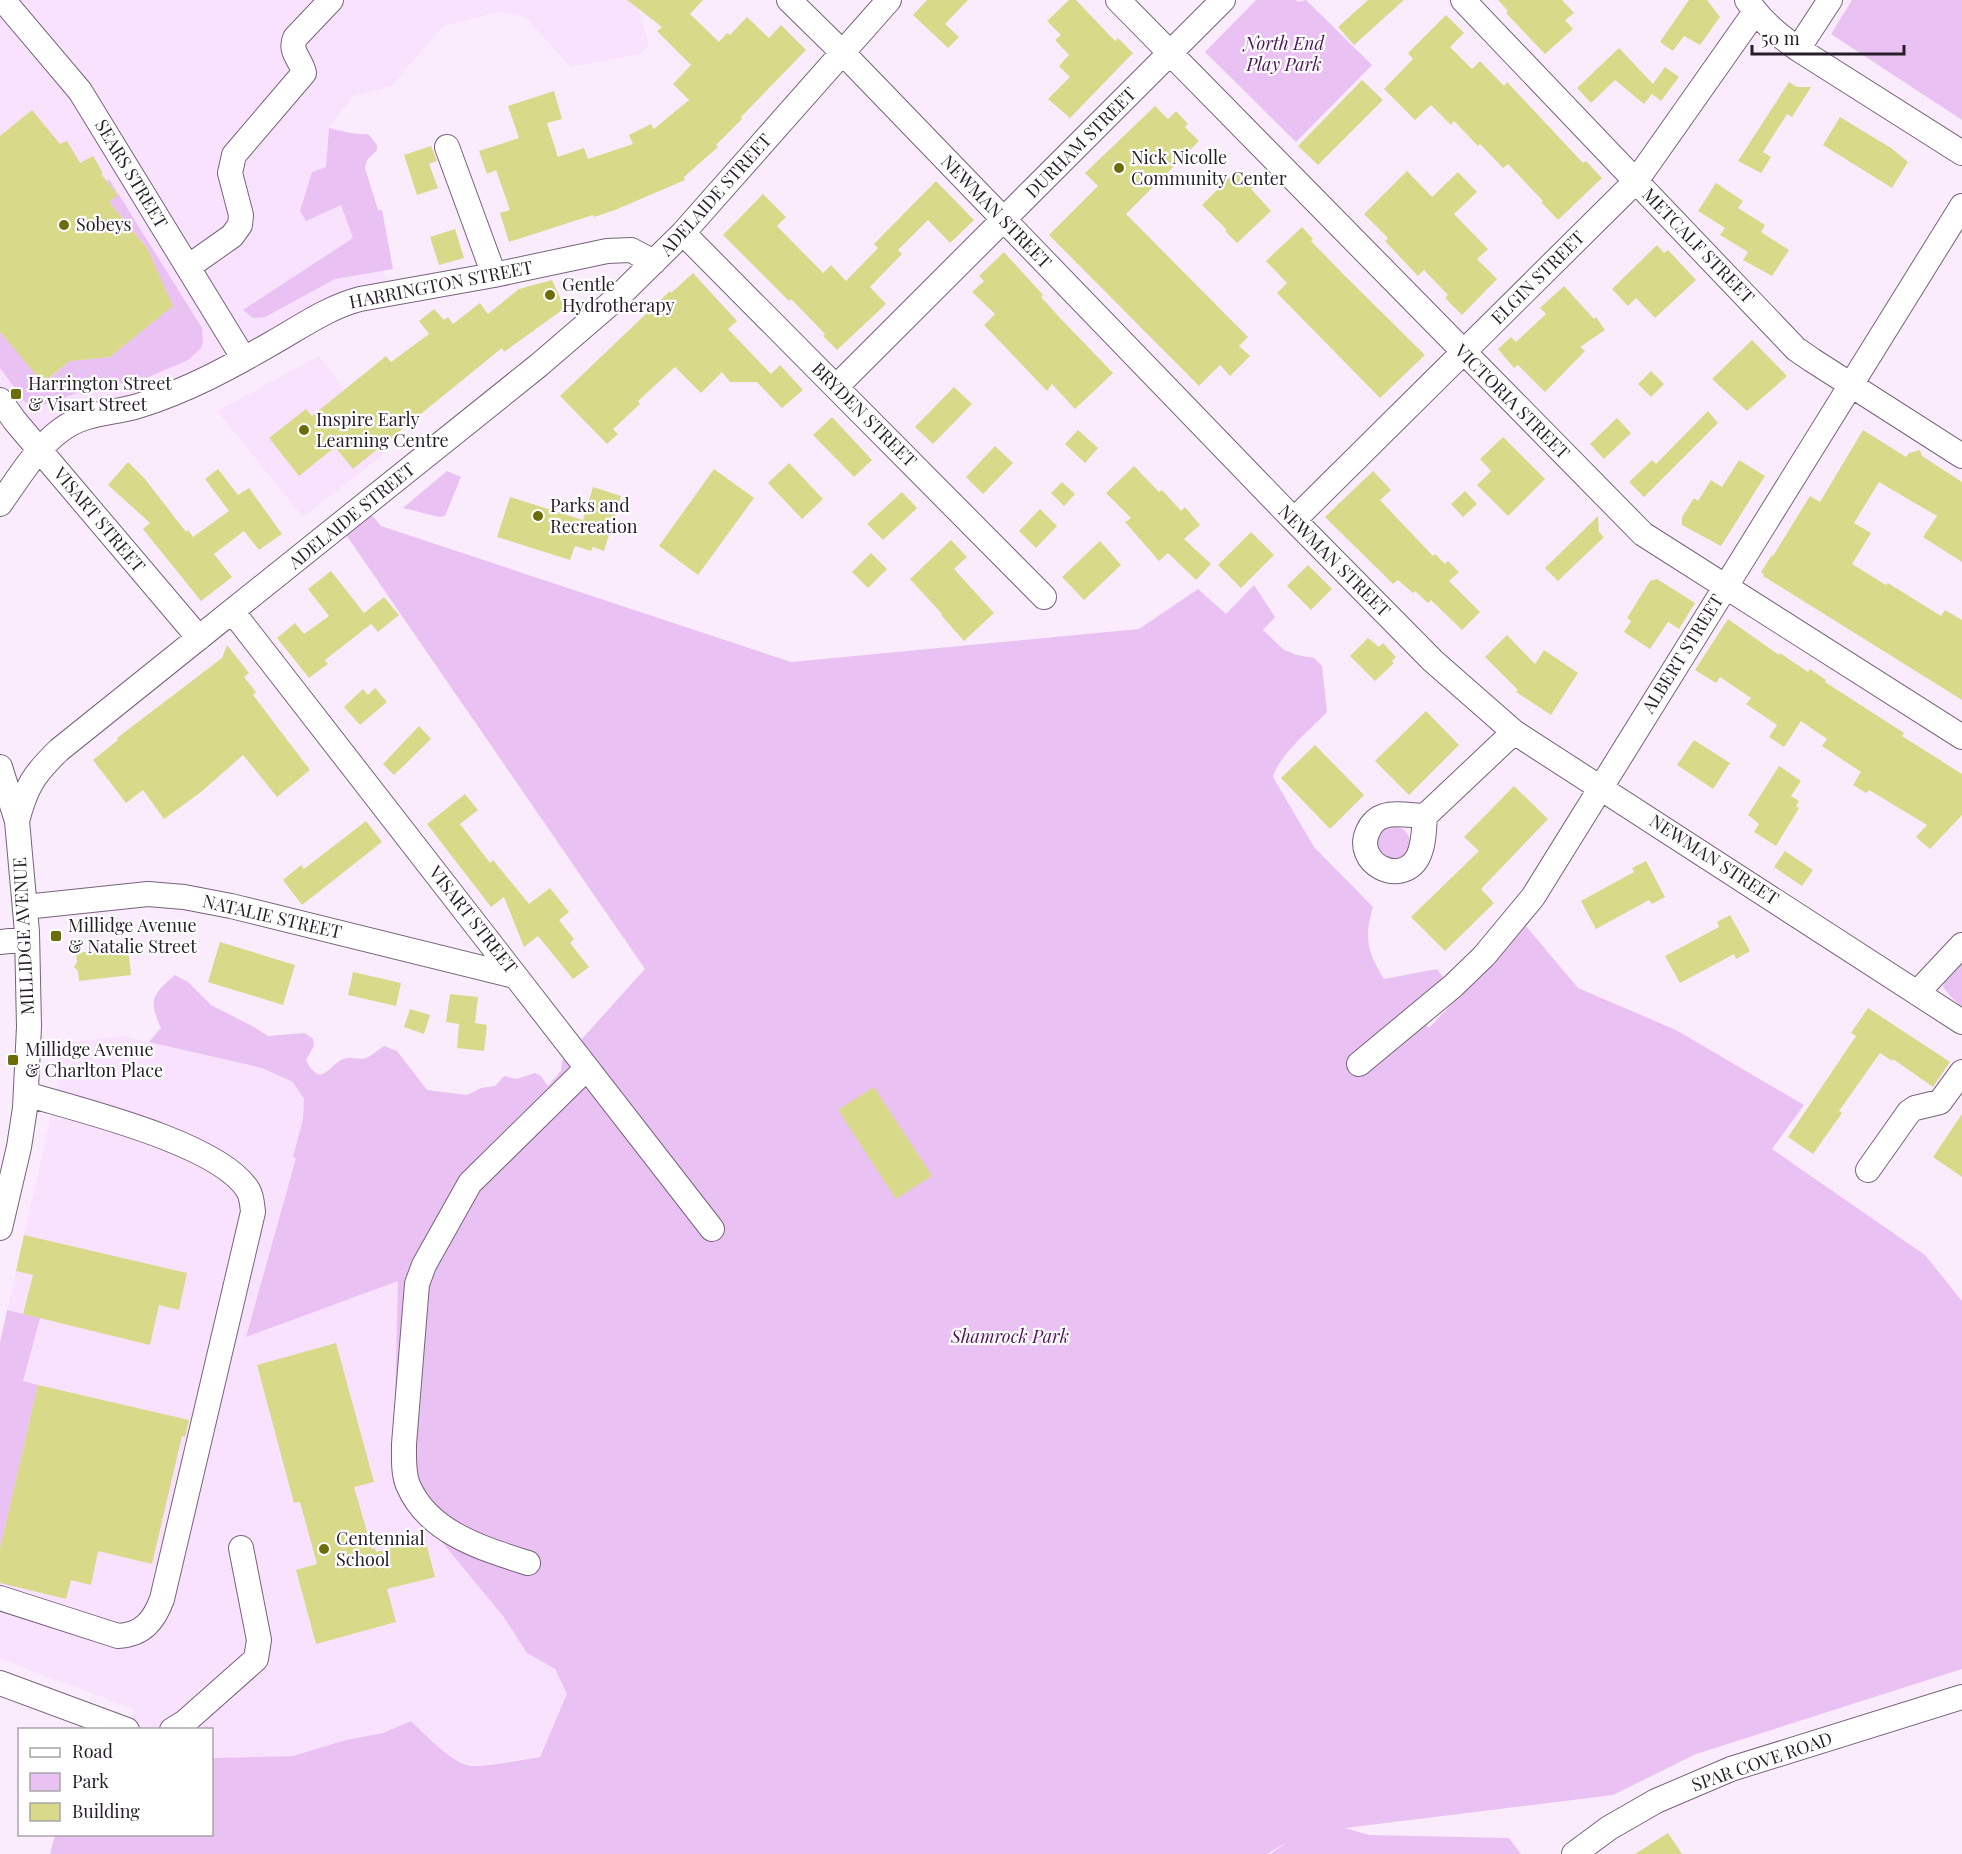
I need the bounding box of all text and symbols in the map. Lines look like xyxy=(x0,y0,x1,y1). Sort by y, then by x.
scale bar xyxy=(1752,18,1904,56)
text: 50 m xyxy=(1761,26,1800,50)
park label: North End Play Park xyxy=(1242,31,1326,76)
street label: DURHAM STREET xyxy=(1020,82,1141,203)
street label: SEARS STREET xyxy=(90,115,174,232)
street label: ADELAIDE STREET xyxy=(653,128,777,261)
place label: Nick Nicolle Community Center xyxy=(1131,145,1287,190)
street label: NEWMAN STREET xyxy=(936,149,1057,273)
marker: Nick Nicolle Community Center xyxy=(1112,161,1126,175)
street label: METCALF STREET xyxy=(1637,182,1760,308)
place label: Sobeys xyxy=(76,212,132,236)
marker: Sobeys xyxy=(57,218,71,232)
street label: ELGIN STREET xyxy=(1485,225,1589,329)
street label: HARRINGTON STREET xyxy=(347,254,535,314)
place label: Gentle Hydrotherapy xyxy=(562,272,675,317)
marker: Gentle Hydrotherapy xyxy=(543,288,557,302)
street label: VICTORIA STREET xyxy=(1449,338,1575,464)
street label: BRYDEN STREET xyxy=(807,357,922,472)
place label: Harrington Street & Visart Street xyxy=(28,371,172,416)
marker: Harrington Street & Visart Street xyxy=(9,387,23,401)
place label: Inspire Early Learning Centre xyxy=(316,407,449,452)
marker: Inspire Early Learning Centre xyxy=(297,423,311,437)
street label: ADELAIDE STREET xyxy=(282,457,420,574)
street label: VISART STREET xyxy=(48,461,151,577)
place label: Parks and Recreation xyxy=(550,493,638,538)
street label: NEWMAN STREET xyxy=(1273,499,1396,622)
marker: Parks and Recreation xyxy=(531,509,545,523)
street label: ALBERT STREET xyxy=(1635,589,1728,718)
street label: NEWMAN STREET xyxy=(1645,808,1784,910)
street label: MILLIDGE AVENUE xyxy=(7,856,39,1016)
street label: VISART STREET xyxy=(424,860,523,978)
street label: NATALIE STREET xyxy=(200,888,344,944)
place label: Millidge Avenue & Natalie Street xyxy=(68,913,197,958)
marker: Millidge Avenue & Natalie Street xyxy=(49,929,63,943)
place label: Millidge Avenue & Charlton Place xyxy=(25,1037,163,1082)
marker: Millidge Avenue & Charlton Place xyxy=(6,1053,20,1067)
park label: Shamrock Park xyxy=(950,1324,1069,1348)
place label: Centennial School xyxy=(336,1526,425,1571)
marker: Centennial School xyxy=(317,1542,331,1556)
street label: SPAR COVE ROAD xyxy=(1688,1726,1835,1796)
legend xyxy=(18,1728,213,1836)
text: Road xyxy=(72,1739,113,1763)
text: Park xyxy=(72,1769,109,1793)
text: Building xyxy=(72,1799,140,1823)

